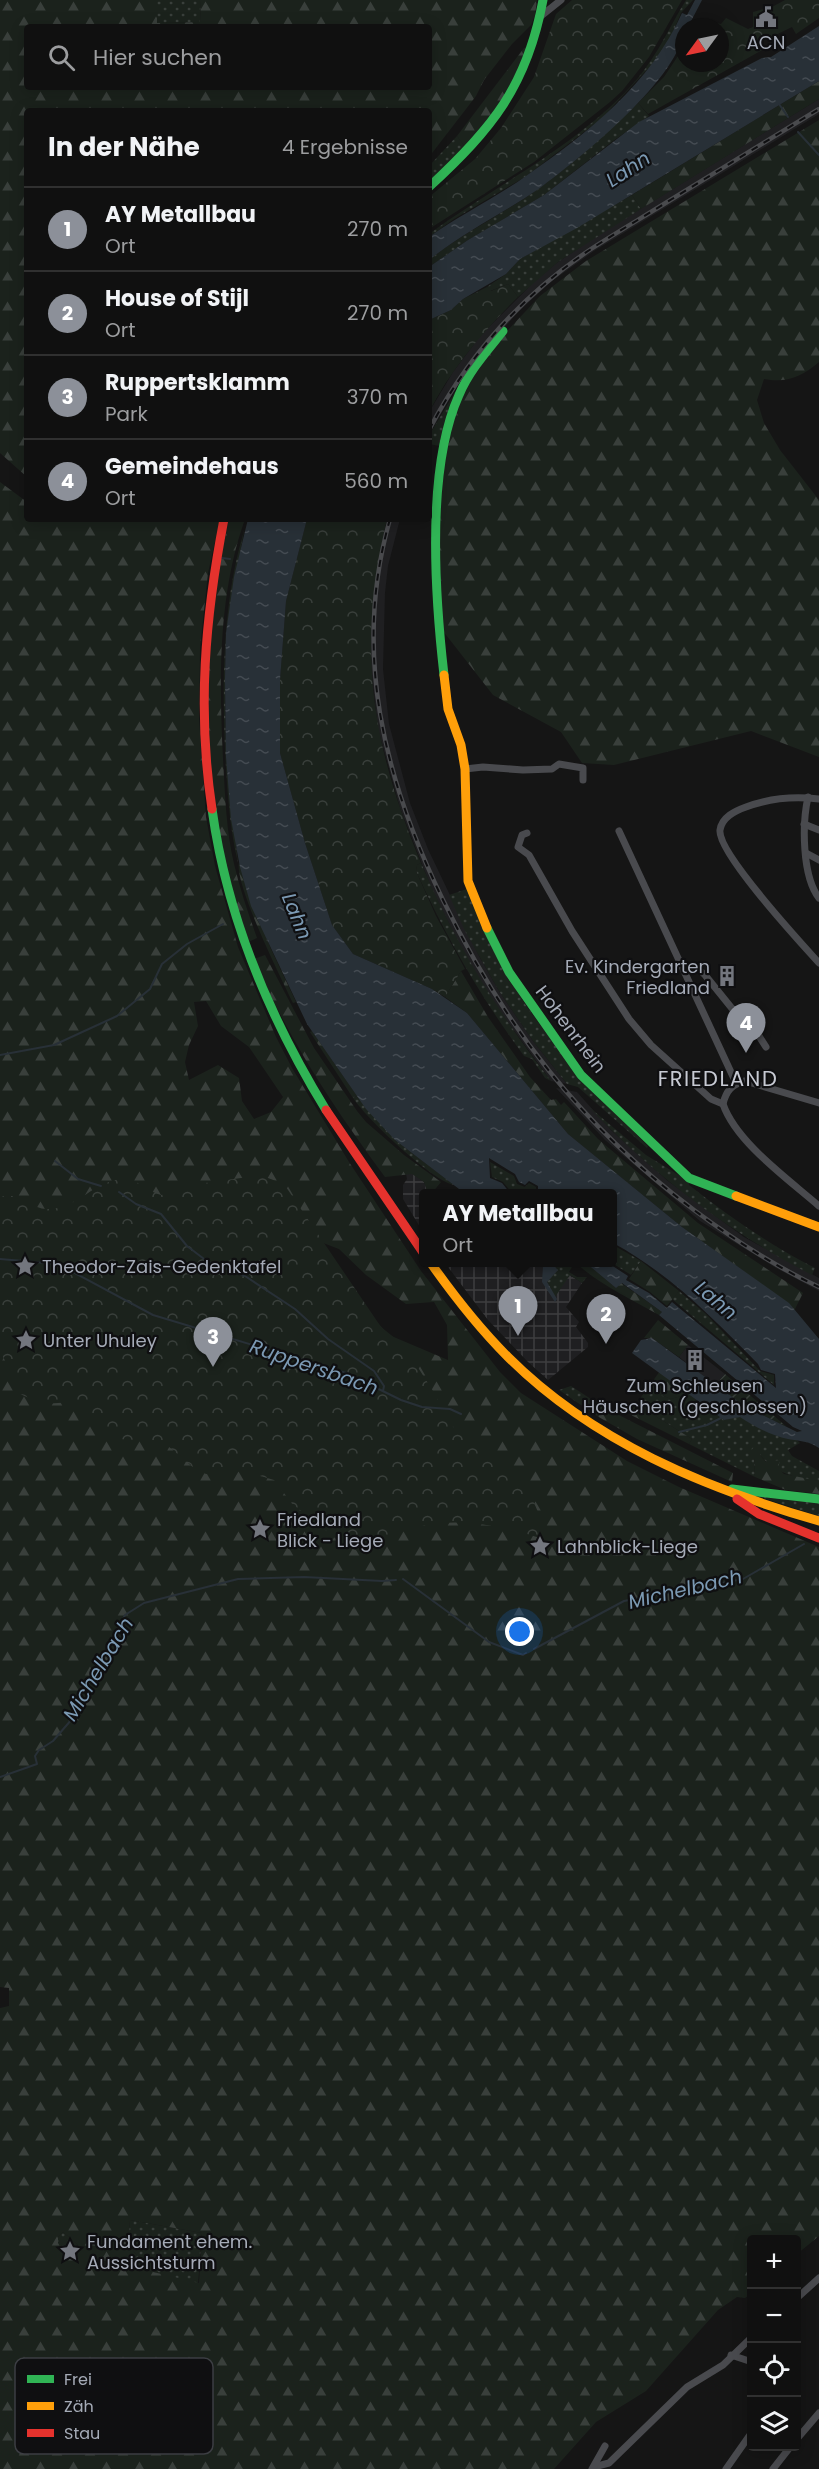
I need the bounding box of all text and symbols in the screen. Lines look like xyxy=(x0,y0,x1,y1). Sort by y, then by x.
public building icon: ACN xyxy=(754,5,778,29)
north arrow xyxy=(675,18,729,72)
search box xyxy=(24,24,432,90)
place label: ACN xyxy=(747,30,785,55)
icon: search xyxy=(45,41,78,74)
text: Hier suchen xyxy=(93,42,222,73)
text: In der Nähe xyxy=(48,129,200,165)
text: 4 Ergebnisse xyxy=(282,133,408,161)
water label: Lahn xyxy=(600,144,656,194)
text: AY Metallbau xyxy=(105,199,256,230)
text: 1 xyxy=(64,215,71,243)
text: 270 m xyxy=(347,215,408,243)
text: Ort xyxy=(105,232,135,260)
text: House of Stijl xyxy=(105,283,249,314)
text: 2 xyxy=(62,299,73,327)
text: 270 m xyxy=(347,299,408,327)
text: Ort xyxy=(105,316,135,344)
text: Ruppertsklamm xyxy=(105,367,290,398)
text: 3 xyxy=(61,383,74,411)
text: 370 m xyxy=(347,383,408,411)
text: Park xyxy=(105,400,148,428)
text: Gemeindehaus xyxy=(105,451,279,482)
text: 4 xyxy=(61,467,74,495)
text: 560 m xyxy=(344,467,408,495)
text: Ort xyxy=(105,484,135,512)
water label: Lahn xyxy=(275,889,319,943)
place label: Ev. Kindergarten Friedland xyxy=(565,954,710,1000)
building icon: Ev. Kindergarten Friedland xyxy=(715,964,739,988)
street label: Hohenrhein xyxy=(530,980,612,1078)
pin: 4 xyxy=(726,1004,766,1053)
district label: FRIEDLAND xyxy=(658,1064,778,1093)
popup xyxy=(419,1189,617,1267)
text: AY Metallbau xyxy=(443,1198,593,1229)
text: Ort xyxy=(443,1231,473,1259)
place icon: Theodor-Zais-Gedenktafel xyxy=(13,1254,37,1278)
place label: Theodor-Zais-Gedenktafel xyxy=(42,1254,281,1279)
water label: Lahn xyxy=(689,1274,743,1326)
pin: 1 xyxy=(498,1286,538,1336)
pin: 2 xyxy=(586,1294,626,1344)
pin: 3 xyxy=(194,1318,232,1367)
place icon: Unter Uhuley xyxy=(14,1328,38,1352)
place label: Unter Uhuley xyxy=(43,1328,157,1353)
water label: Ruppersbach xyxy=(246,1332,382,1402)
building icon: Zum Schleusen Häuschen (geschlossen) xyxy=(683,1348,707,1372)
place label: Zum Schleusen Häuschen (geschlossen) xyxy=(583,1373,807,1419)
place label: Friedland Blick - Liege xyxy=(277,1507,383,1553)
place icon: Friedland Blick - Liege xyxy=(248,1517,272,1541)
place icon: Lahnblick-Liege xyxy=(528,1534,552,1558)
place label: Lahnblick-Liege xyxy=(557,1534,698,1559)
water label: Michelbach xyxy=(625,1562,745,1616)
water label: Michelbach xyxy=(56,1612,140,1726)
your location xyxy=(505,1617,534,1646)
place label: Fundament ehem. Aussichtsturm xyxy=(87,2229,252,2275)
map controls xyxy=(747,2235,801,2451)
button: + xyxy=(747,2235,801,2289)
place icon: Fundament ehem. Aussichtsturm xyxy=(58,2239,82,2263)
button: − xyxy=(747,2289,801,2343)
button: locate xyxy=(747,2343,801,2397)
legend xyxy=(15,2358,213,2454)
text: Frei xyxy=(64,2368,92,2391)
text: Zäh xyxy=(64,2395,94,2418)
button: layers xyxy=(747,2397,801,2451)
text: Stau xyxy=(64,2422,100,2445)

